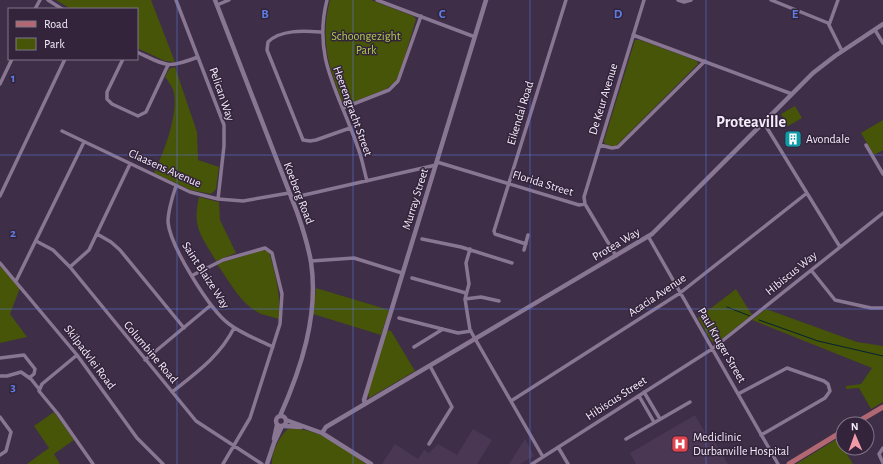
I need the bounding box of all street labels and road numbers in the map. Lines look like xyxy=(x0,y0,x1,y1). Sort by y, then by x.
street label: De Keur Avenue xyxy=(586,62,620,136)
street label: Heerengracht Street xyxy=(331,64,375,158)
street label: Pelican Way xyxy=(206,66,237,123)
street label: Eikendal Road xyxy=(505,80,535,146)
street label: Claasens Avenue xyxy=(127,147,203,189)
street label: Koeberg Road xyxy=(282,161,316,225)
street label: Murray Street xyxy=(400,167,431,231)
street label: Florida Street xyxy=(511,168,575,198)
street label: Protea Way xyxy=(590,225,642,264)
street label: Saint Blaize Way xyxy=(179,240,232,311)
street label: Hibiscus Way xyxy=(763,249,820,298)
street label: Acacia Avenue xyxy=(626,271,688,319)
street label: Paul Kruger Street xyxy=(696,305,748,385)
street label: Columbine Road xyxy=(122,319,180,385)
street label: Skilpadvlei Road xyxy=(62,323,118,391)
street label: Hibiscus Street xyxy=(583,374,649,422)

